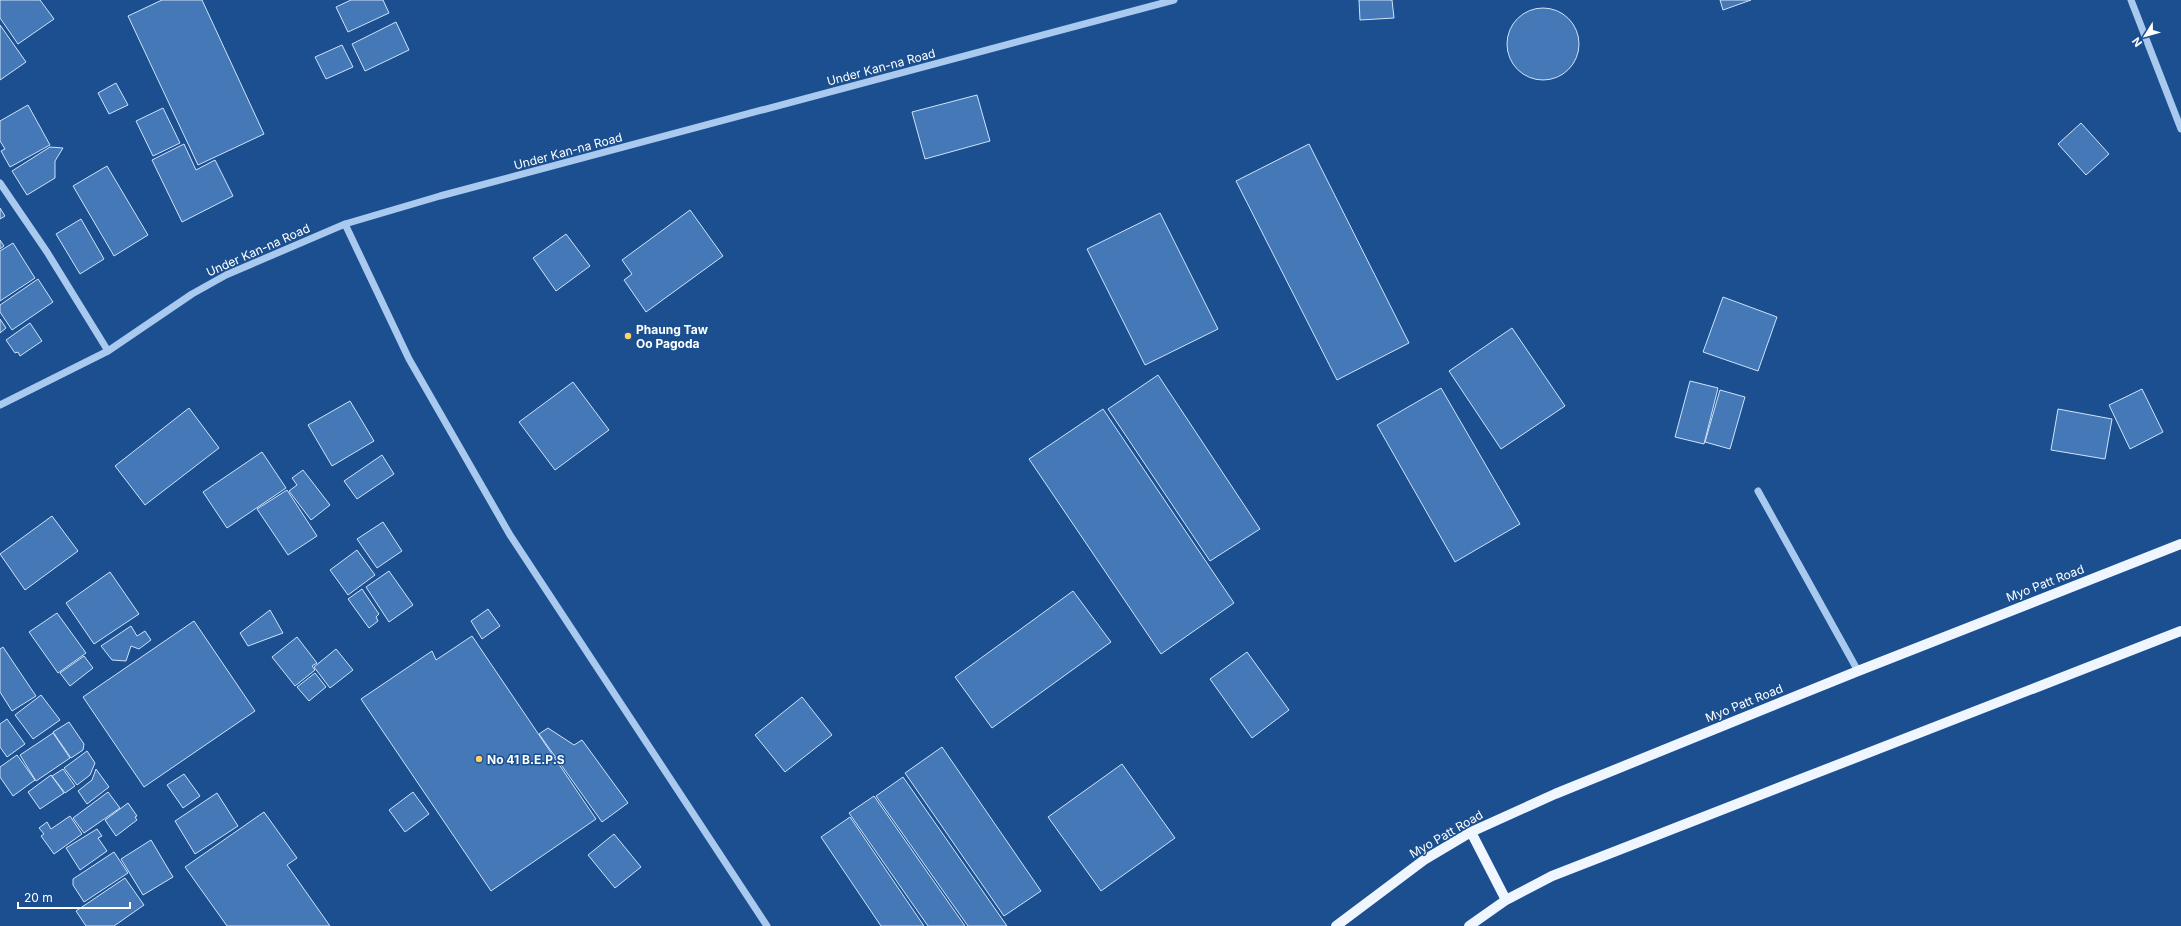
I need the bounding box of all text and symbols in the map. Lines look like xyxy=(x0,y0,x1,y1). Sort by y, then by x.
north arrow xyxy=(2125,16,2165,56)
text: N xyxy=(2129,34,2145,50)
street label: Under Kan-na Road xyxy=(825,45,937,89)
street label: Under Kan-na Road xyxy=(512,129,624,173)
street label: Under Kan-na Road xyxy=(204,220,312,280)
place label: Phaung Taw Oo Pagoda xyxy=(636,322,709,351)
marker: Phaung Taw Oo Pagoda xyxy=(623,331,633,341)
street label: Myo Patt Road xyxy=(2004,561,2086,605)
street label: Myo Patt Road xyxy=(1703,681,1785,725)
place label: No 41 B.E.P.S xyxy=(487,752,565,767)
marker: No 41 B.E.P.S xyxy=(474,754,484,764)
street label: Myo Patt Road xyxy=(1407,807,1485,861)
scale bar xyxy=(18,884,130,910)
text: 20 m xyxy=(24,890,53,905)

